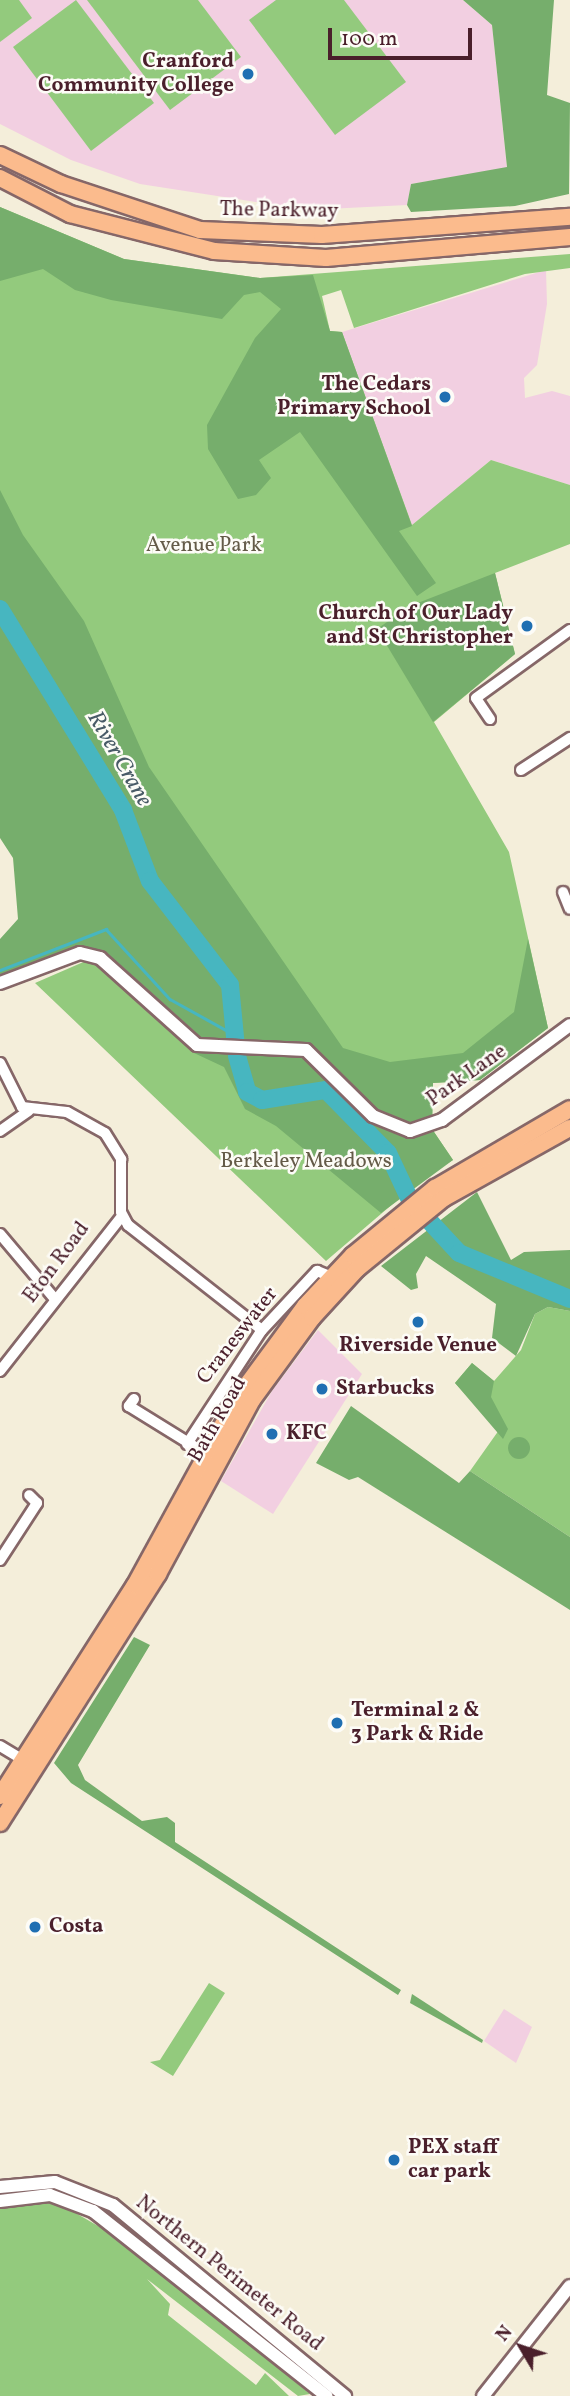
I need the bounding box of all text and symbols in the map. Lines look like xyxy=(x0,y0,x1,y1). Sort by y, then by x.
scale bar xyxy=(332,14,476,58)
text: 100 m xyxy=(341,25,398,54)
place label: Cranford Community College xyxy=(38,49,234,99)
marker: Cranford Community College xyxy=(240,66,256,82)
street label: The Parkway xyxy=(219,197,339,225)
place label: The Cedars Primary School xyxy=(277,372,431,422)
marker: The Cedars Primary School xyxy=(437,389,453,405)
park label: Avenue Park xyxy=(146,533,262,559)
place label: Church of Our Lady and St Christopher xyxy=(320,601,513,651)
marker: Church of Our Lady and St Christopher xyxy=(519,618,535,634)
water label: River Crane xyxy=(81,706,157,812)
street label: Park Lane xyxy=(422,1039,512,1113)
park label: Berkeley Meadows xyxy=(220,1149,392,1175)
street label: Eton Road xyxy=(18,1217,96,1309)
street label: Craneswater xyxy=(192,1282,284,1390)
marker: Riverside Venue xyxy=(410,1314,426,1330)
place label: Riverside Venue xyxy=(339,1333,497,1359)
street label: Bath Road xyxy=(183,1373,253,1467)
place label: Starbucks xyxy=(336,1376,434,1402)
marker: Starbucks xyxy=(314,1381,330,1397)
place label: KFC xyxy=(286,1421,327,1447)
marker: KFC xyxy=(264,1426,280,1442)
place label: Terminal 2 & 3 Park & Ride xyxy=(351,1698,483,1748)
marker: Terminal 2 & 3 Park & Ride xyxy=(329,1715,345,1731)
place label: Costa xyxy=(49,1914,103,1940)
marker: Costa xyxy=(27,1919,43,1935)
place label: PEX staff car park xyxy=(408,2135,498,2185)
marker: PEX staff car park xyxy=(386,2152,402,2168)
street label: Northern Perimeter Road xyxy=(130,2191,328,2357)
north arrow xyxy=(486,2312,556,2382)
text: N xyxy=(490,2320,519,2347)

